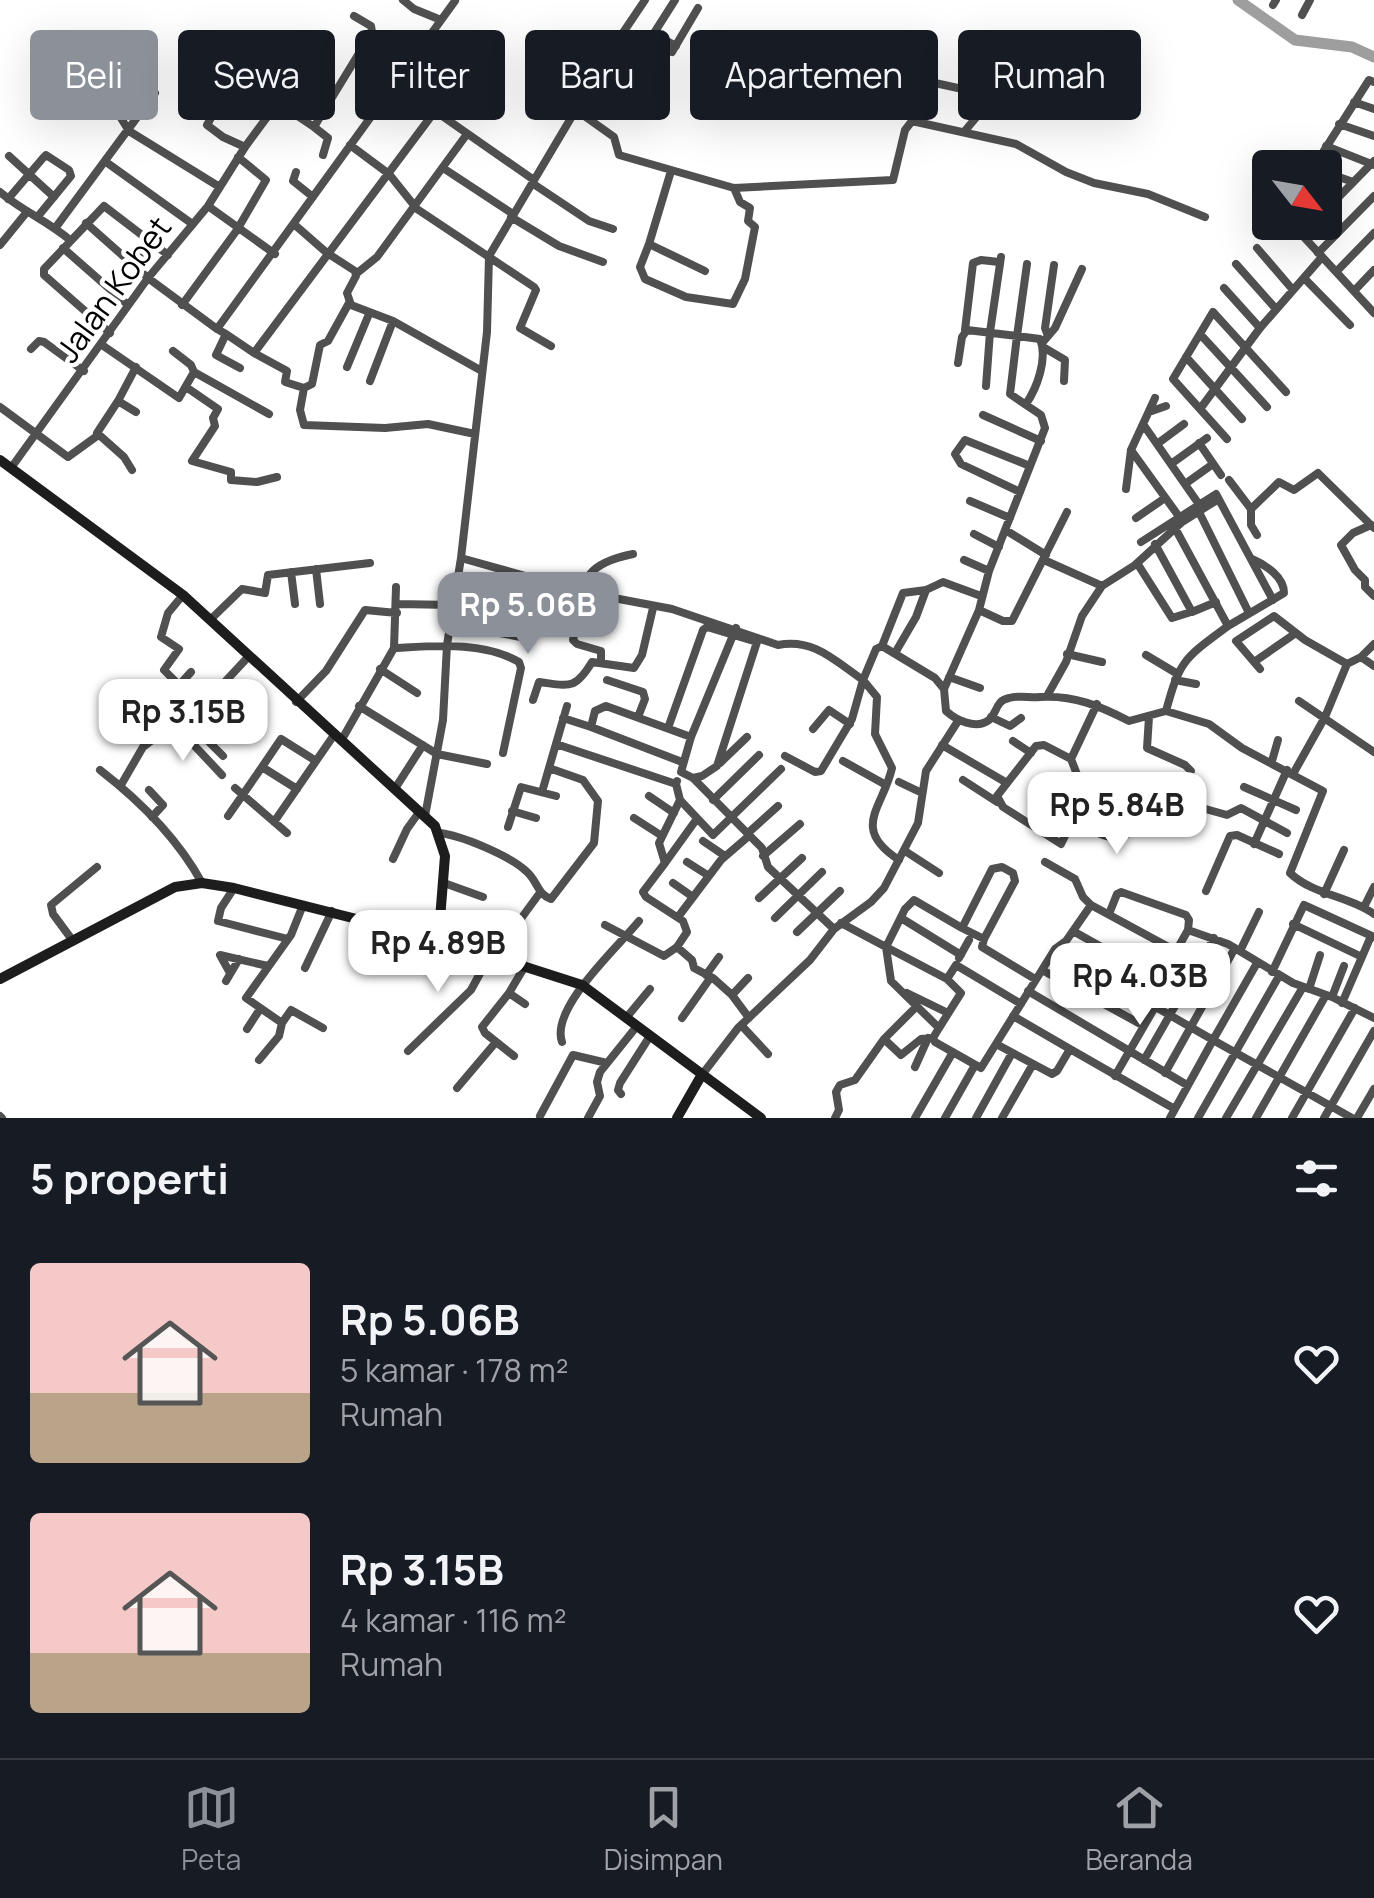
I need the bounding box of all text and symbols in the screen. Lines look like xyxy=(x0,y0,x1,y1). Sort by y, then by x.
chip: Beli xyxy=(30,30,158,120)
chip: Sewa xyxy=(178,30,335,120)
chip: Filter xyxy=(355,30,505,120)
chip: Baru xyxy=(525,30,670,120)
chip: Apartemen xyxy=(690,30,938,120)
chip: Rumah xyxy=(958,30,1141,120)
north arrow xyxy=(1252,150,1342,240)
map controls xyxy=(1252,150,1342,240)
street label: Jalan Kobet xyxy=(45,207,181,371)
pin: Rp 5.06B xyxy=(425,572,631,657)
text: Rp 5.06B xyxy=(460,582,596,626)
pin: Rp 3.15B xyxy=(80,679,286,764)
text: Rp 3.15B xyxy=(121,689,245,733)
pin: Rp 5.84B xyxy=(1014,772,1220,857)
text: Rp 5.84B xyxy=(1050,782,1184,826)
pin: Rp 4.89B xyxy=(335,910,541,995)
text: Rp 4.89B xyxy=(370,920,506,964)
pin: Rp 4.03B xyxy=(1037,943,1243,1028)
text: Rp 4.03B xyxy=(1072,953,1208,997)
text: 5 properti xyxy=(30,1149,229,1207)
icon: filters xyxy=(1289,1151,1344,1206)
text: Rp 5.06B xyxy=(340,1290,520,1348)
icon: home xyxy=(110,1303,230,1423)
icon: heart xyxy=(1289,1336,1344,1391)
text: 5 kamar · 178 m² xyxy=(340,1348,568,1392)
text: Rumah xyxy=(340,1392,443,1436)
text: Rp 3.15B xyxy=(340,1540,504,1598)
icon: home xyxy=(110,1553,230,1673)
icon: heart xyxy=(1289,1586,1344,1641)
text: 4 kamar · 116 m² xyxy=(340,1598,567,1642)
text: Rumah xyxy=(340,1642,443,1686)
tab: Peta xyxy=(181,1780,241,1878)
tab: Disimpan xyxy=(604,1780,723,1878)
tab: Beranda xyxy=(1085,1780,1193,1878)

